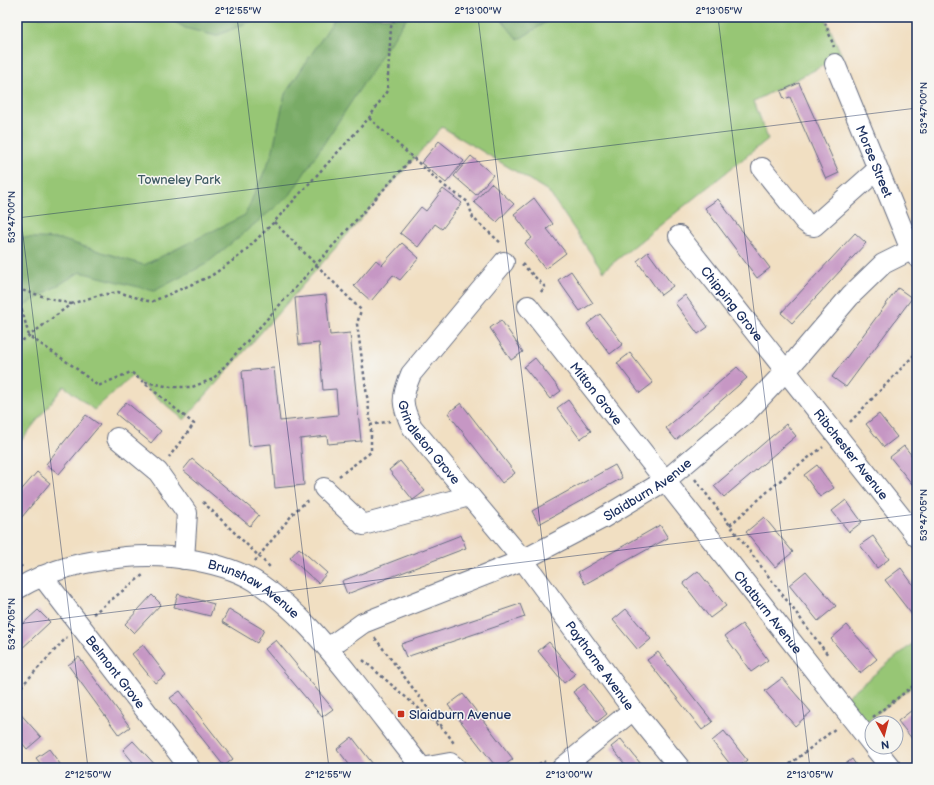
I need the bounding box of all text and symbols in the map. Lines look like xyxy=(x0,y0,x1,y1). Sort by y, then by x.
text: 2°12'55"W xyxy=(215,5,261,17)
text: 2°13'00"W xyxy=(454,5,502,17)
text: 2°13'05"W xyxy=(696,5,742,17)
text: 53°47'00"N xyxy=(918,82,930,134)
street label: Morse Street xyxy=(852,123,896,200)
park label: Towneley Park xyxy=(138,172,221,188)
text: 53°47'00"N xyxy=(6,191,18,243)
street label: Chipping Grove xyxy=(697,263,766,345)
street label: Mitton Grove xyxy=(566,359,626,429)
street label: Grindleton Grove xyxy=(394,399,464,488)
street label: Ribchester Avenue xyxy=(810,406,892,503)
street label: Slaidburn Avenue xyxy=(601,455,695,525)
text: 53°47'05"N xyxy=(918,489,930,541)
street label: Brunshaw Avenue xyxy=(206,556,303,622)
street label: Chatburn Avenue xyxy=(730,568,805,658)
text: 53°47'05"N xyxy=(6,598,18,650)
street label: Paythorne Avenue xyxy=(561,618,637,714)
street label: Belmont Grove xyxy=(82,633,148,712)
place label: Slaidburn Avenue xyxy=(409,707,511,723)
marker: Slaidburn Avenue xyxy=(396,709,406,719)
north arrow xyxy=(864,715,904,755)
text: N xyxy=(880,737,890,751)
text: 2°12'50"W xyxy=(65,769,111,781)
text: 2°12'55"W xyxy=(305,769,351,781)
text: 2°13'00"W xyxy=(545,769,593,781)
text: 2°13'05"W xyxy=(787,769,833,781)

